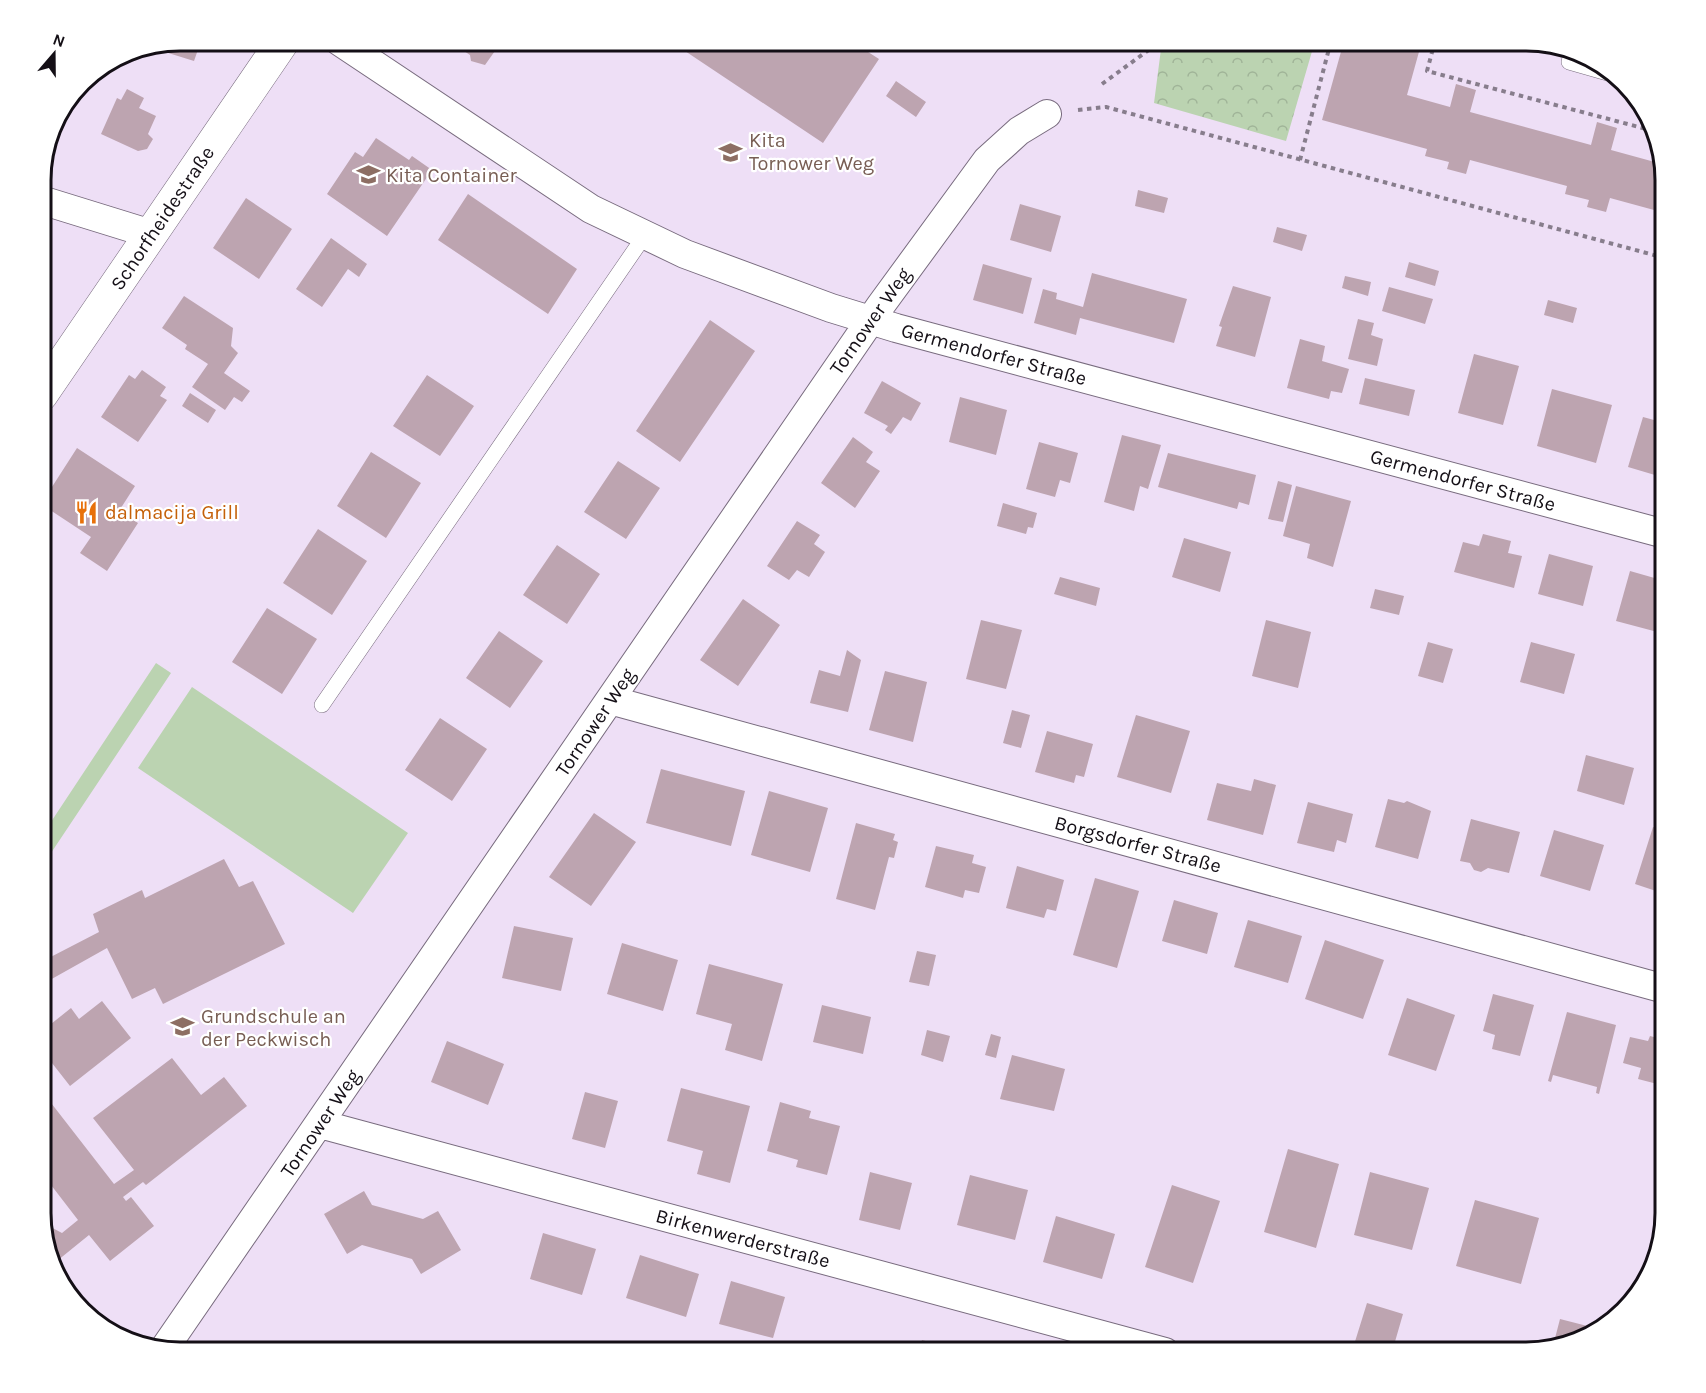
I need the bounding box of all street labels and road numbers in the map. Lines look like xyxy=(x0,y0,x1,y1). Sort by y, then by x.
street label: Schorfheidestraße xyxy=(106,142,219,295)
street label: Tornower Weg xyxy=(825,263,916,379)
street label: Germendorfer Straße xyxy=(899,319,1089,390)
street label: Germendorfer Straße xyxy=(1368,445,1558,516)
street label: Tornower Weg xyxy=(551,664,640,781)
street label: Borgsdorfer Straße xyxy=(1052,811,1224,878)
street label: Tornower Weg xyxy=(276,1065,365,1182)
street label: Birkenwerderstraße xyxy=(653,1204,832,1273)

